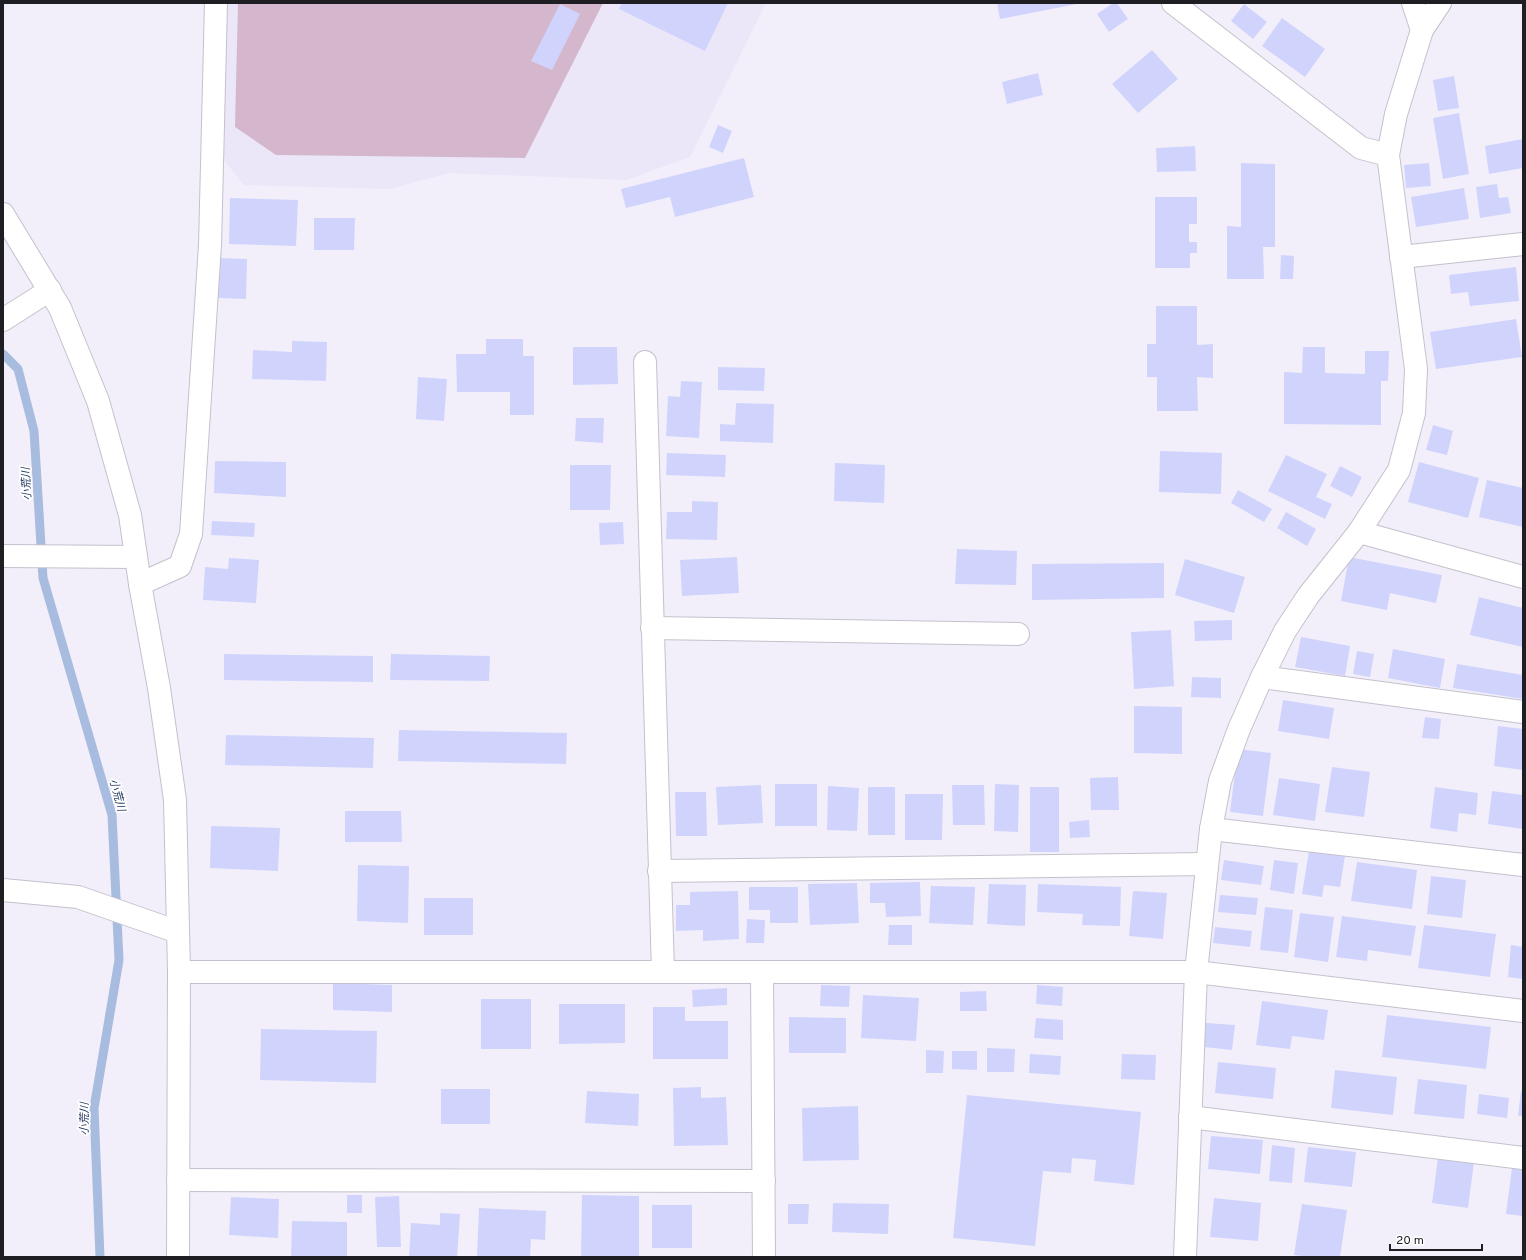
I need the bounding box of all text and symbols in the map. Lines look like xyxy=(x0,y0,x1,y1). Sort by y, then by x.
water label: 小荒川 xyxy=(19,466,35,501)
water label: 小荒川 xyxy=(106,778,128,814)
water label: 小荒川 xyxy=(78,1101,92,1136)
scale bar xyxy=(1390,1226,1482,1252)
text: 20 m xyxy=(1396,1233,1424,1249)

